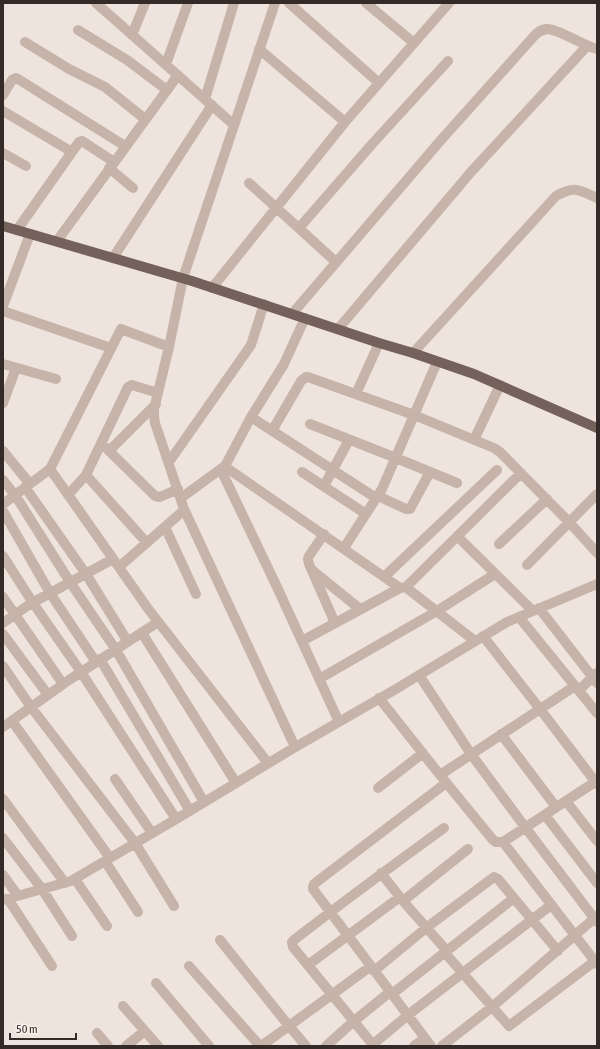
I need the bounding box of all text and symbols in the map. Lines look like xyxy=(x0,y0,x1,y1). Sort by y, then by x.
scale bar xyxy=(10,1015,76,1041)
text: 50 m xyxy=(16,1022,38,1036)

